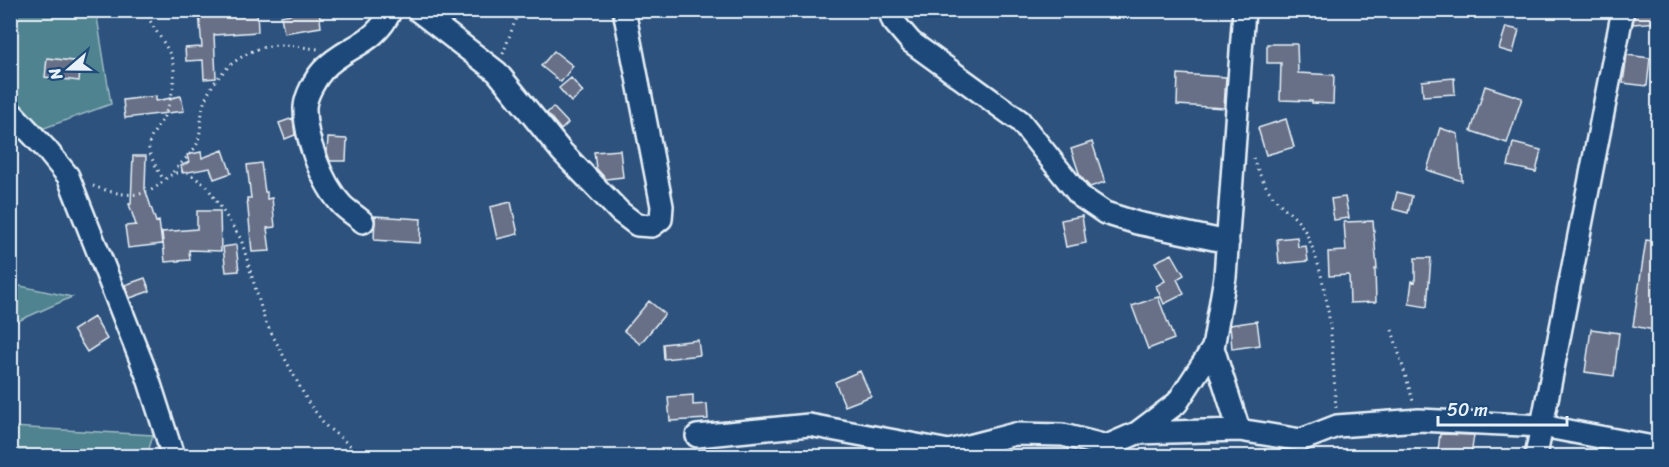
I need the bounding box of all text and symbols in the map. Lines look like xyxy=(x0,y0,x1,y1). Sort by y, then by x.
north arrow xyxy=(39,39,99,99)
text: N xyxy=(40,63,71,85)
scale bar xyxy=(1438,389,1567,427)
text: 50 m xyxy=(1447,394,1488,426)

